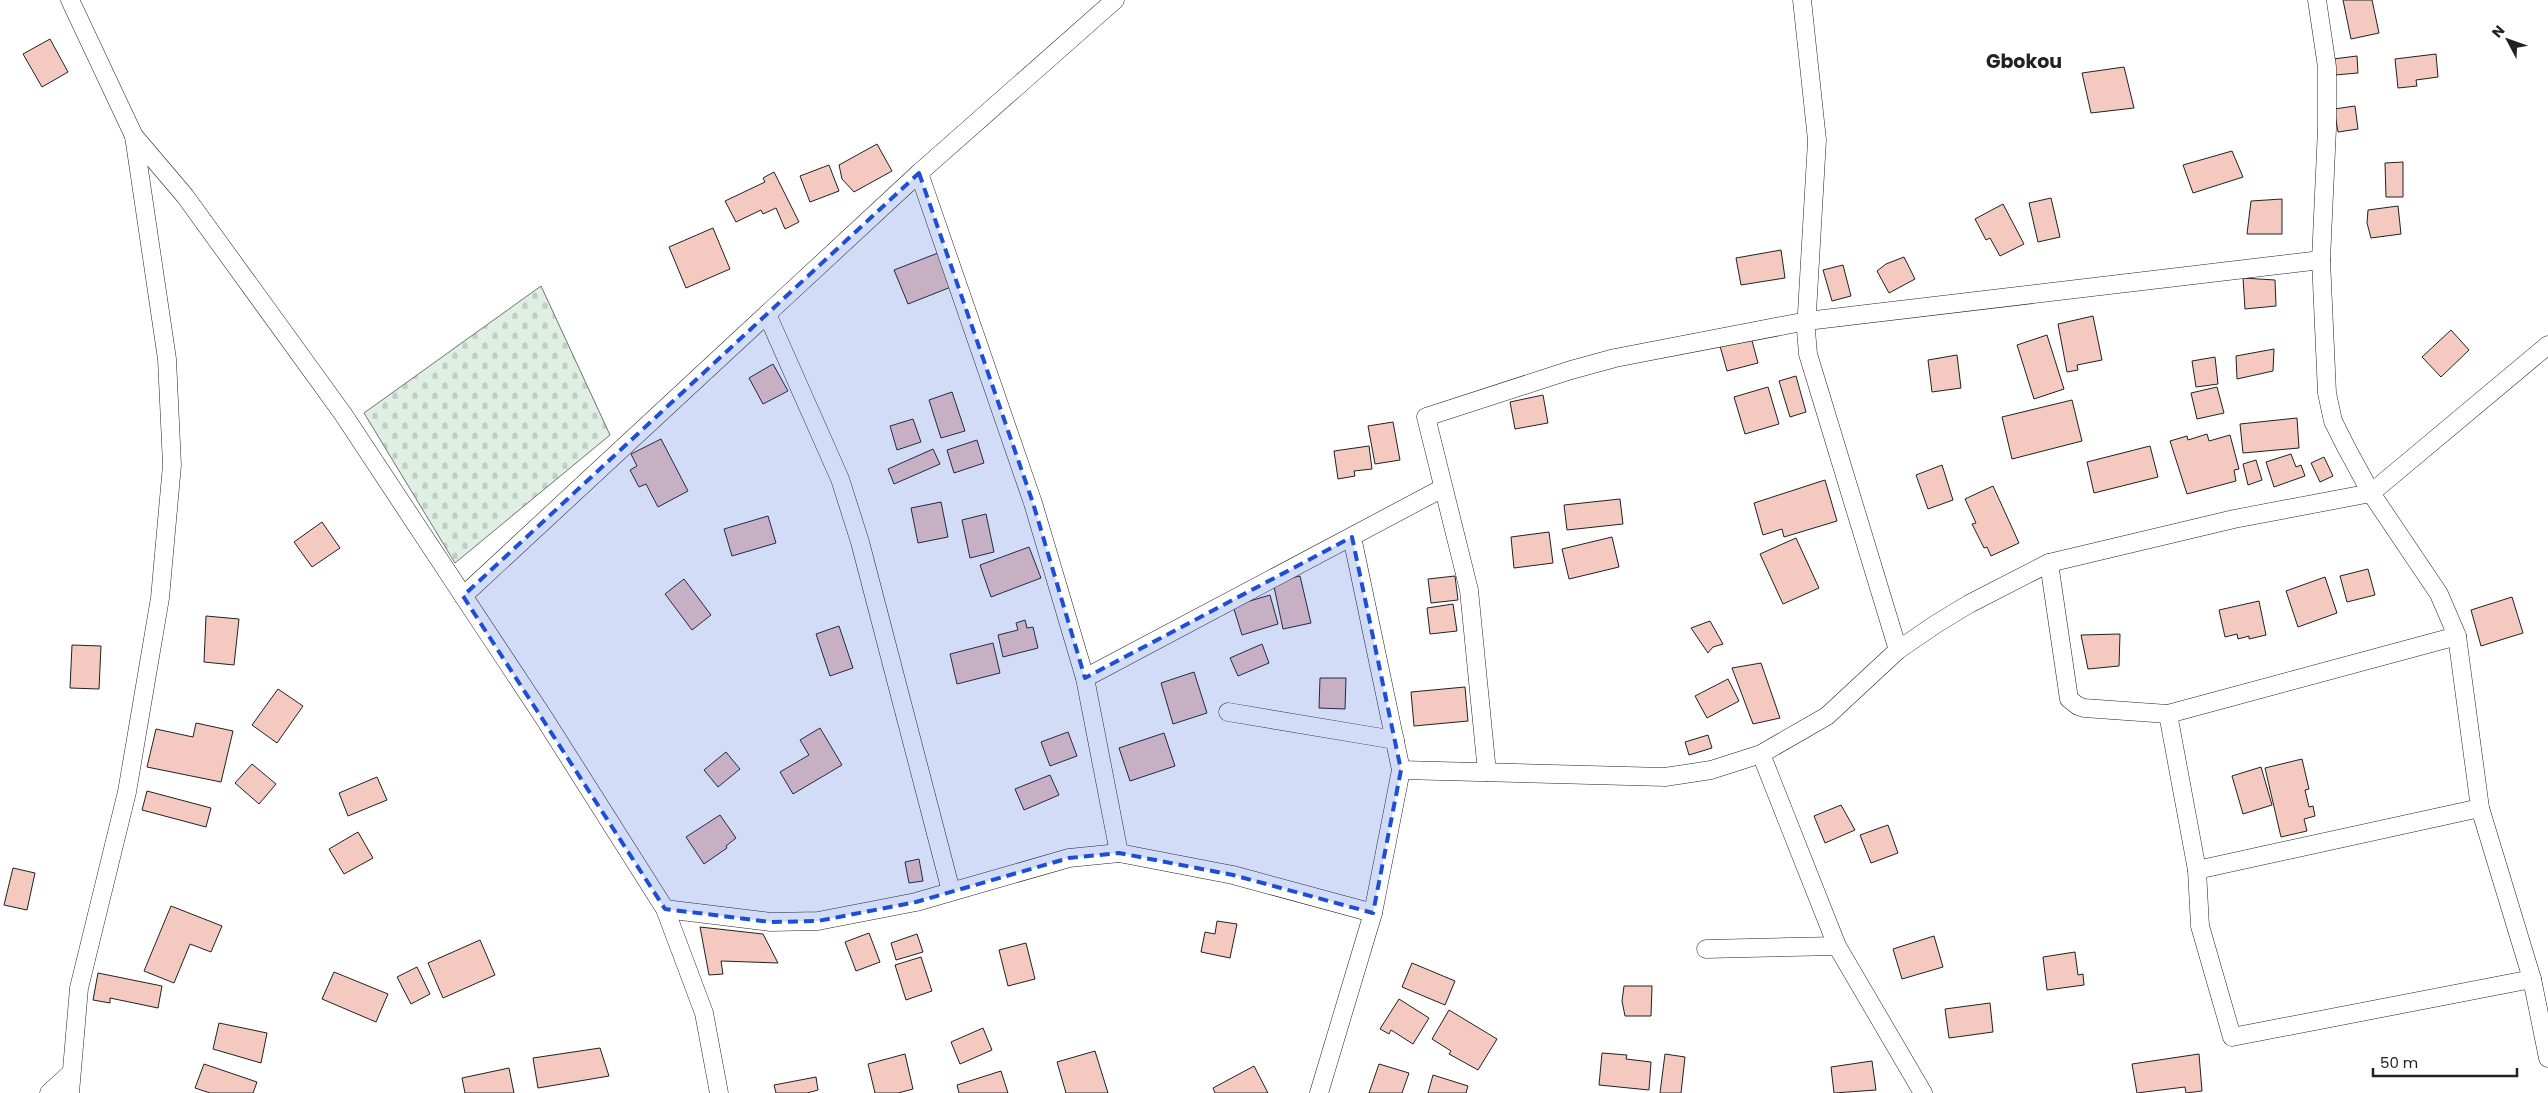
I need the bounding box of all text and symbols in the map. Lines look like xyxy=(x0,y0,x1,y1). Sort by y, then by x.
north arrow xyxy=(2483,15,2533,65)
text: N xyxy=(2487,21,2509,42)
district label: Gbokou xyxy=(1986,48,2062,75)
scale bar xyxy=(2373,1046,2517,1078)
text: 50 m xyxy=(2380,1052,2418,1073)

